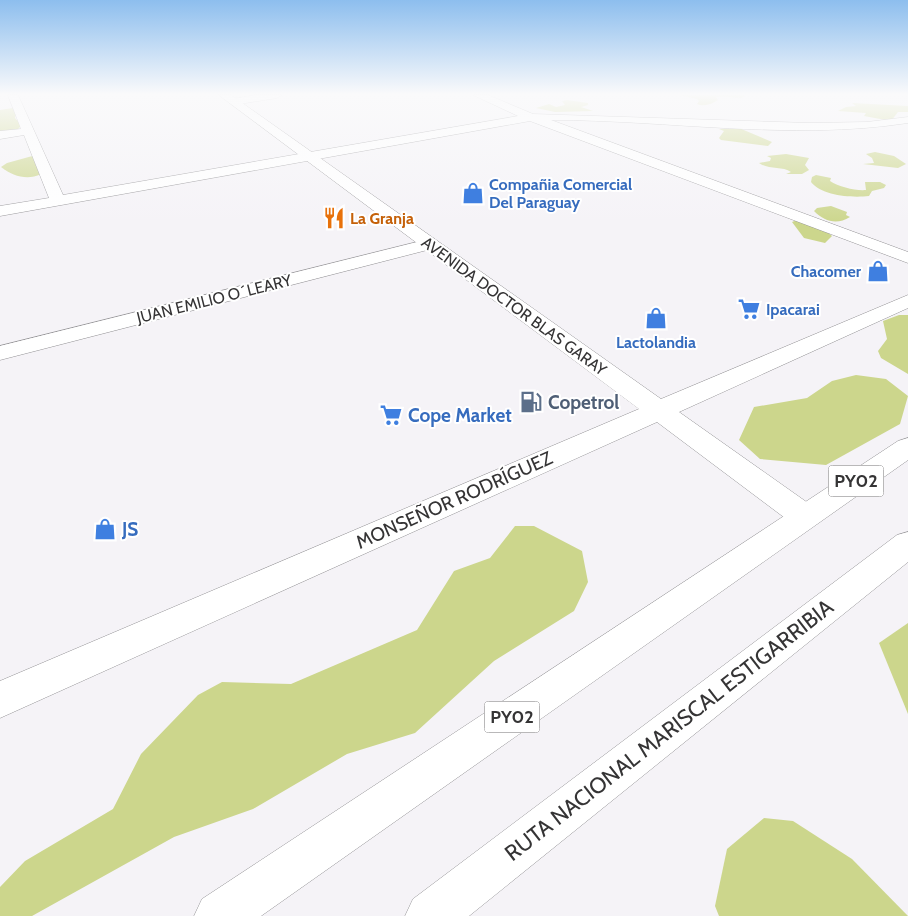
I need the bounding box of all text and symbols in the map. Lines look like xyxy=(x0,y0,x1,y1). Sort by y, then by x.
place label: Compañia Comercial Del Paraguay xyxy=(489,175,632,212)
shop icon: Compañia Comercial Del Paraguay xyxy=(460,180,486,206)
restaurant icon: La Granja xyxy=(321,205,347,231)
place label: La Granja xyxy=(350,209,414,228)
street label: AVENIDA DOCTOR BLAS GARAY xyxy=(418,232,611,380)
shop icon: Chacomer xyxy=(865,258,891,284)
place label: Chacomer xyxy=(791,262,862,281)
street label: JUAN EMILIO O´LEARY xyxy=(134,270,294,328)
supermarket icon: Ipacarai xyxy=(736,296,762,322)
place label: Ipacarai xyxy=(766,300,820,319)
shop icon: Lactolandia xyxy=(643,305,669,331)
place label: Lactolandia xyxy=(616,333,696,352)
fuel station icon: Copetrol xyxy=(518,389,544,415)
place label: Copetrol xyxy=(548,391,619,414)
supermarket icon: Cope Market xyxy=(378,402,404,428)
place label: Cope Market xyxy=(408,404,512,427)
street label: MONSEÑOR RODRÍGUEZ xyxy=(352,445,556,554)
road number: PY02 xyxy=(828,466,884,496)
shop icon: JS xyxy=(92,516,118,542)
place label: JS xyxy=(121,518,138,541)
street label: RUTA NACIONAL MARISCAL ESTIGARRIBIA xyxy=(499,593,839,867)
road number: PY02 xyxy=(484,702,540,732)

